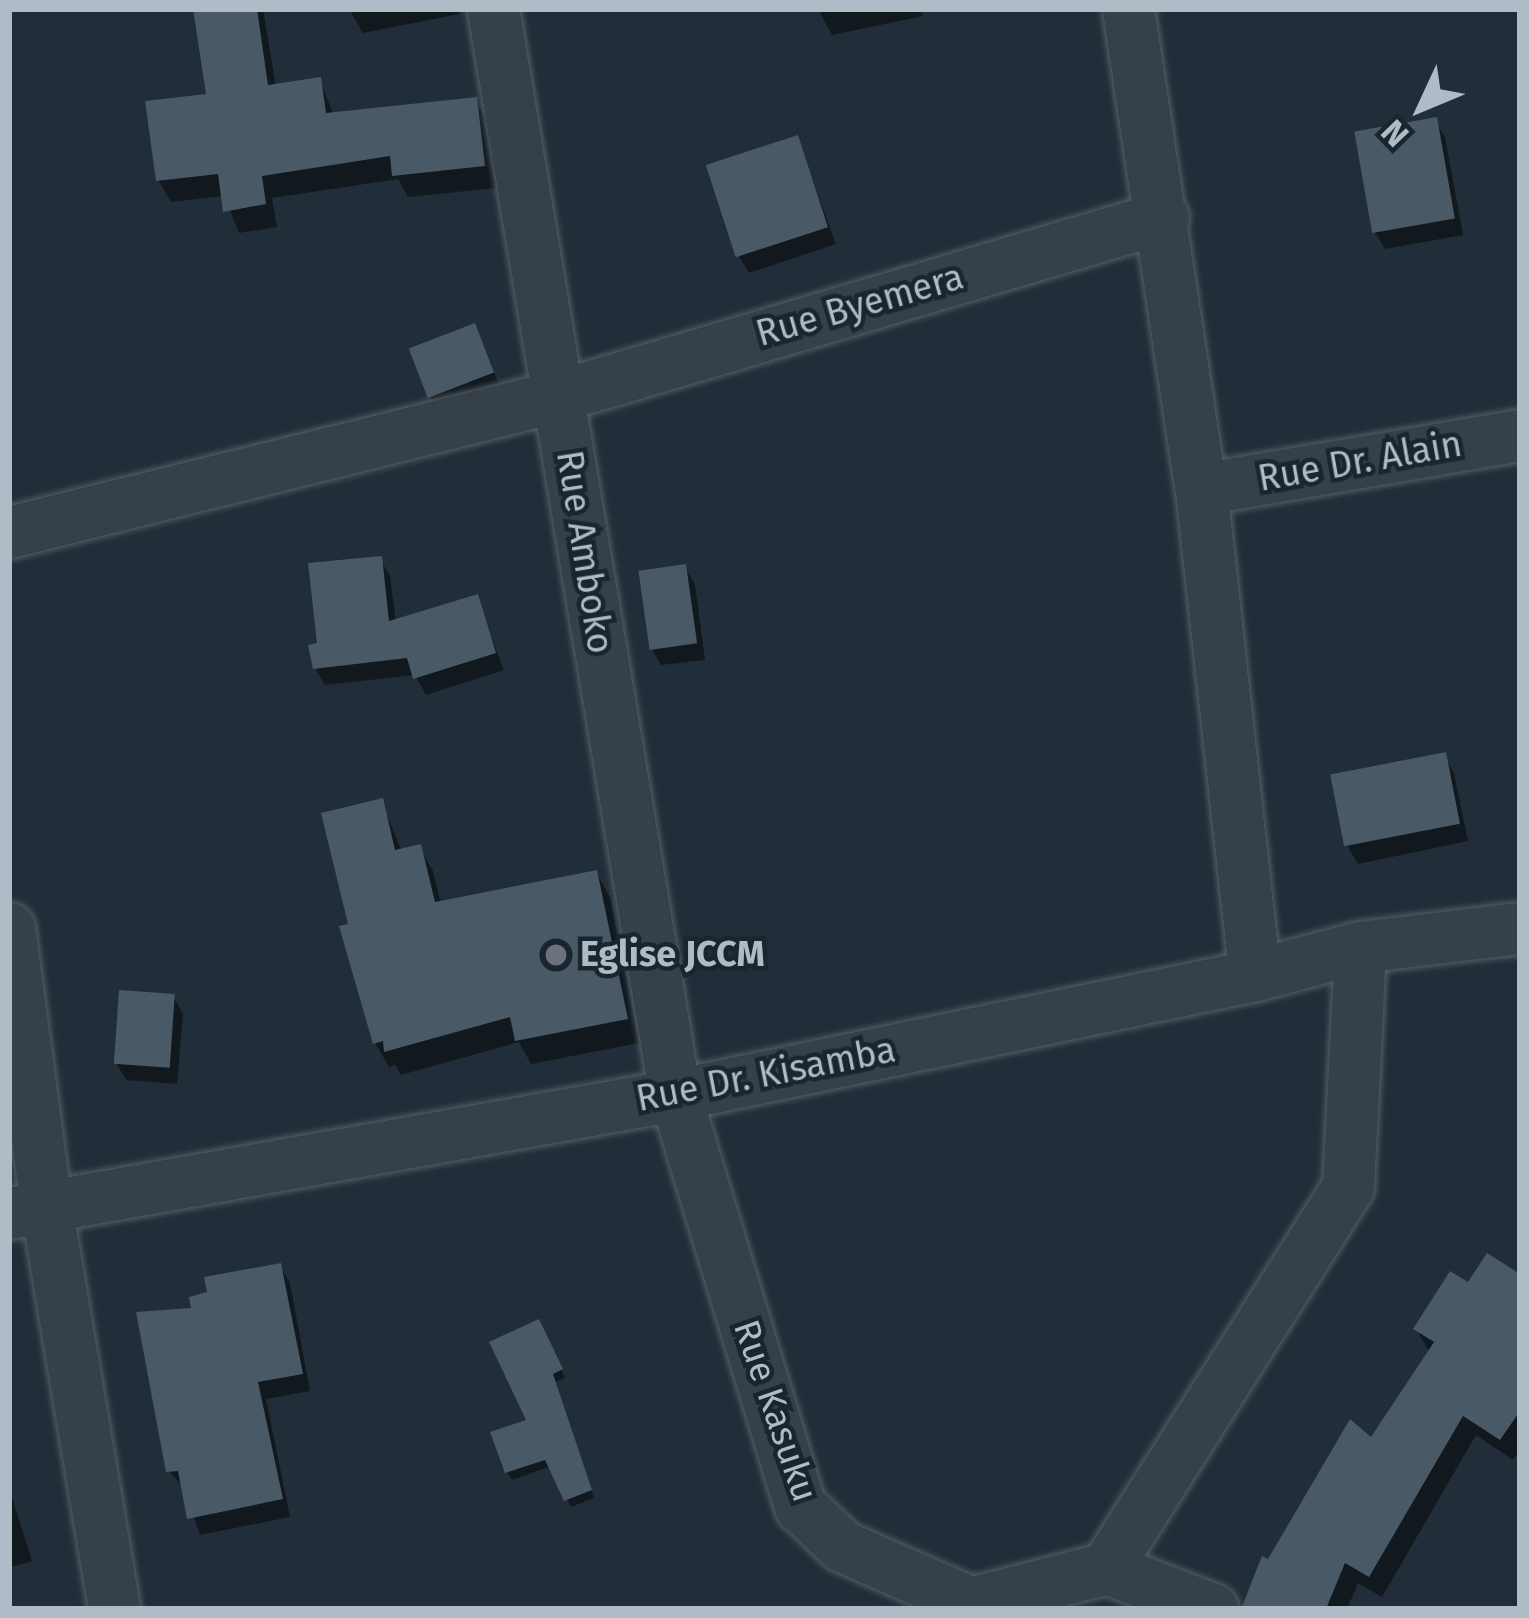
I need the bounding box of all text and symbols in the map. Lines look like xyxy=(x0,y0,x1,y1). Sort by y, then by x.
north arrow xyxy=(1361,48,1481,168)
text: N xyxy=(1373,111,1417,155)
street label: Rue Byemera xyxy=(751,256,969,356)
street label: Rue Dr. Alain xyxy=(1255,423,1465,501)
street label: Rue Amboko xyxy=(547,447,621,657)
place label: Eglise JCCM xyxy=(580,933,765,977)
marker: Eglise JCCM xyxy=(543,942,569,968)
street label: Rue Dr. Kisamba xyxy=(633,1029,899,1121)
street label: Rue Kasuku xyxy=(724,1315,826,1507)

